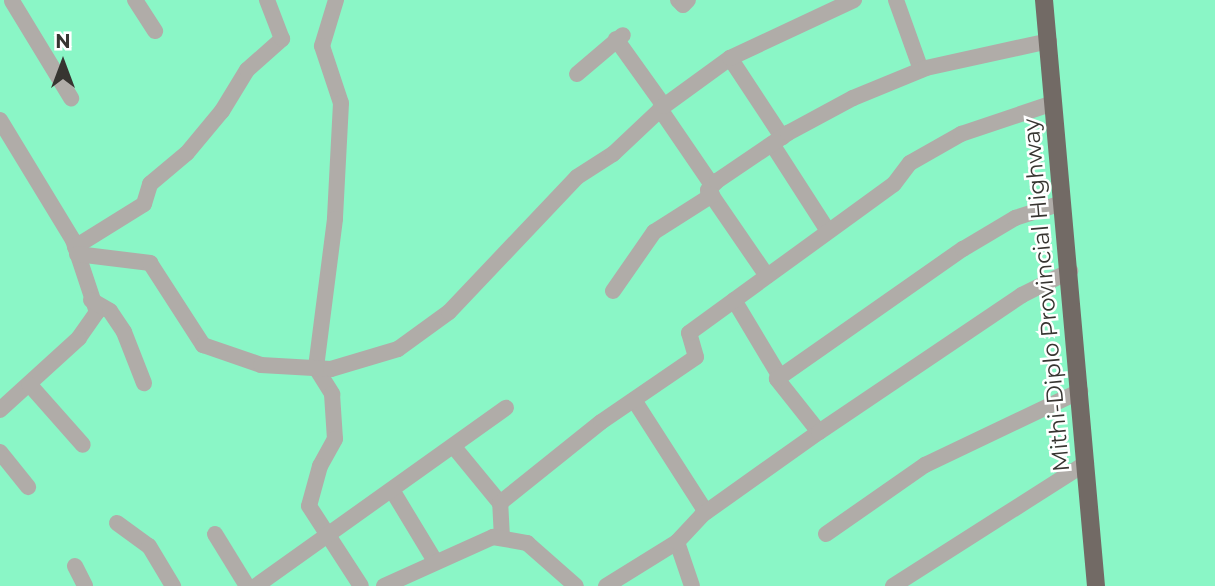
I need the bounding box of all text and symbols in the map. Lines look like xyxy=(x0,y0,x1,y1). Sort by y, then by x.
north arrow xyxy=(28,28,98,98)
text: N xyxy=(55,30,71,53)
street label: Mithi-Diplo Provincial Highway xyxy=(1017,117,1075,473)

